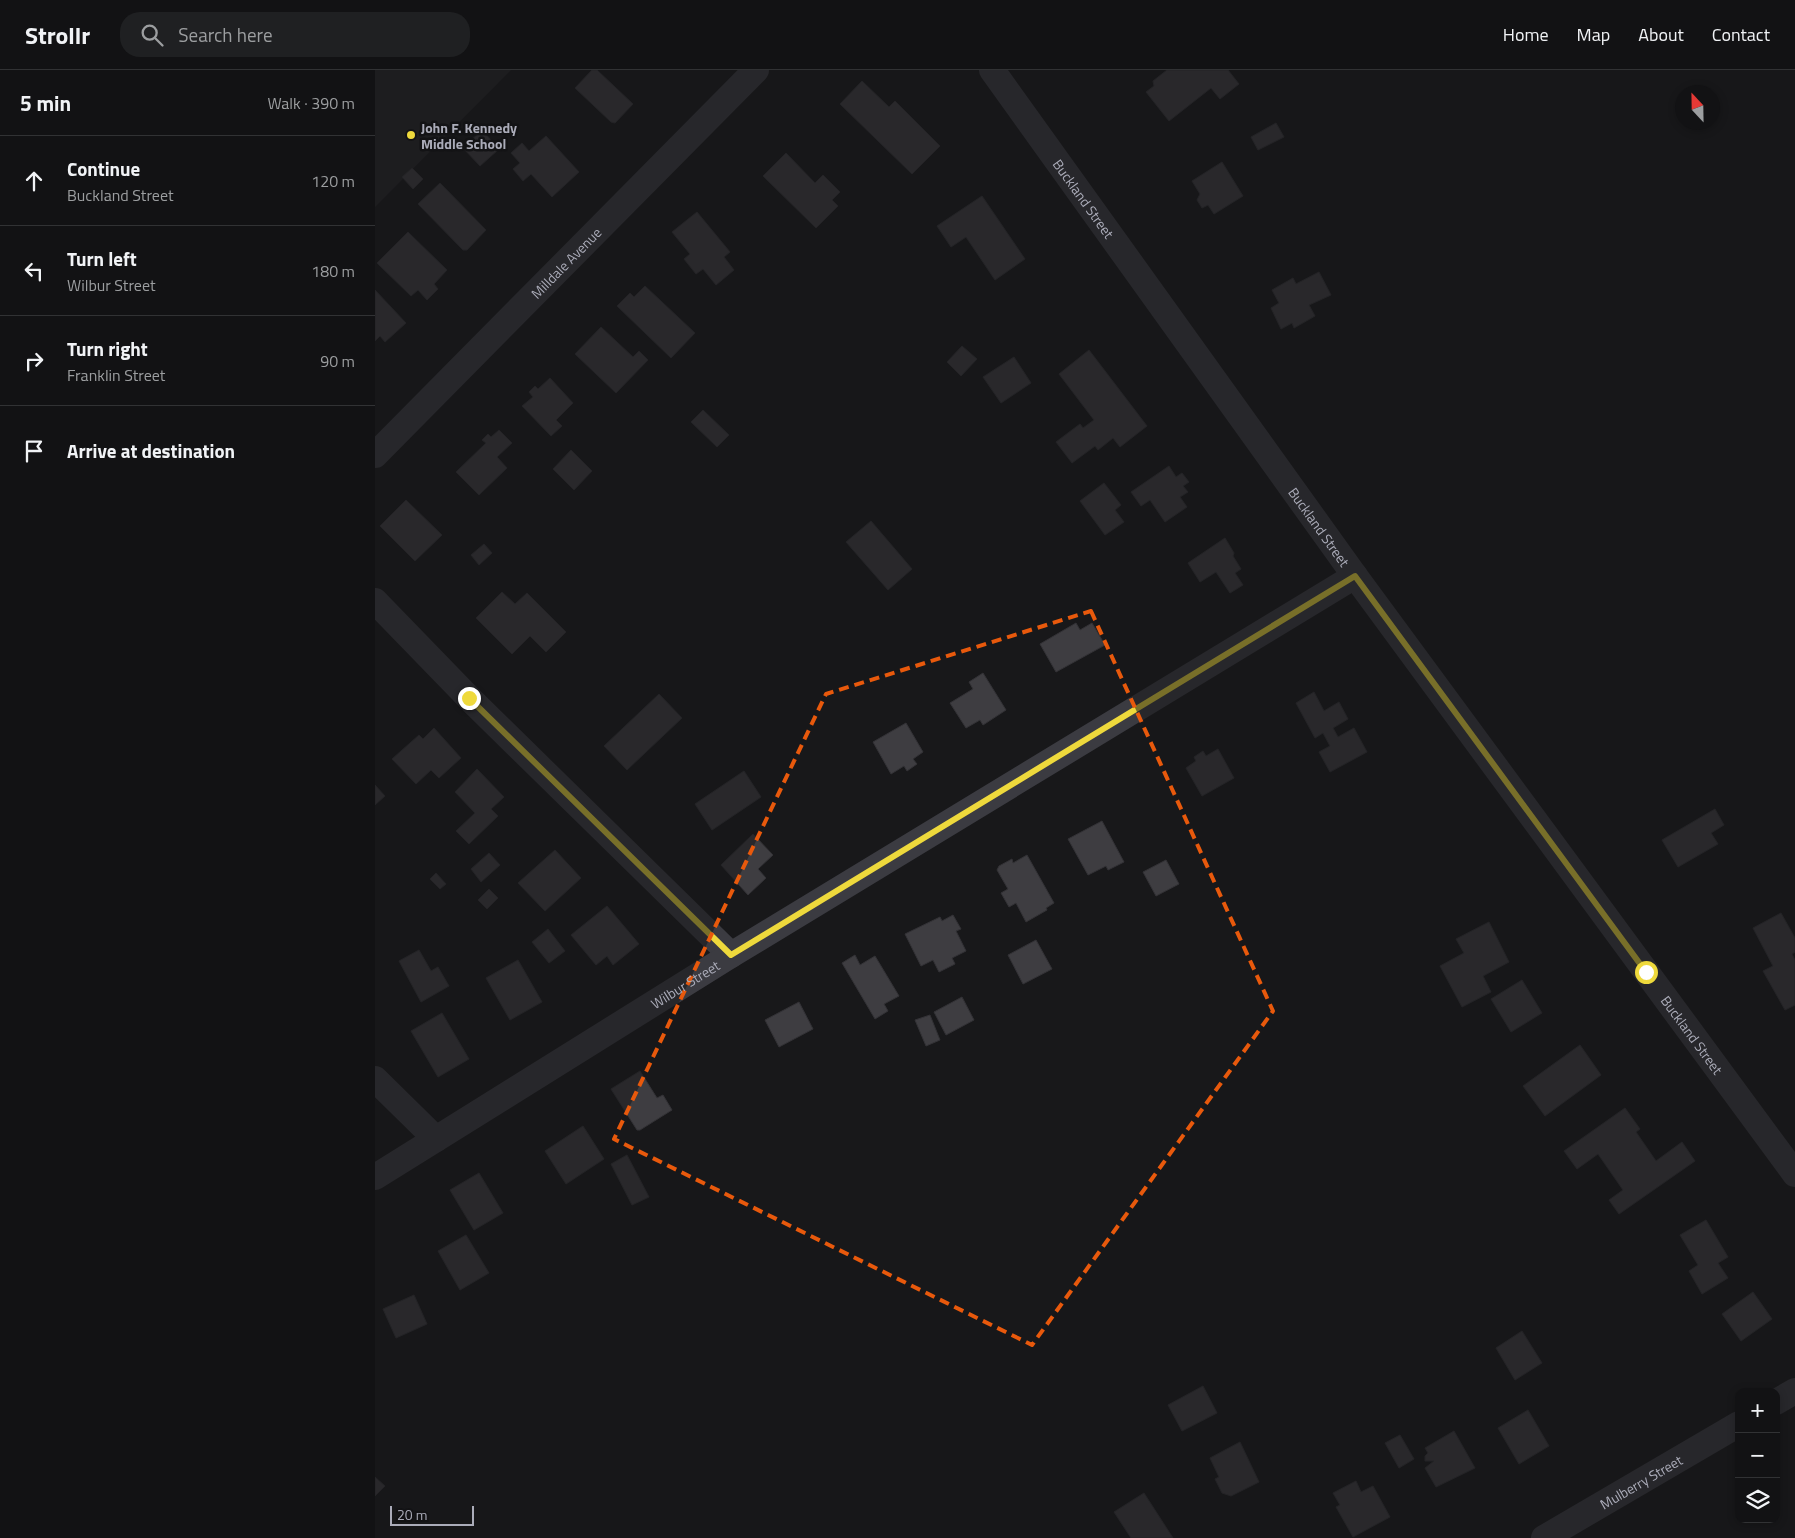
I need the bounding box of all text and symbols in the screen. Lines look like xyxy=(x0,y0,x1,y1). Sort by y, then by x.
search box xyxy=(120,12,470,57)
text: Strollr xyxy=(25,17,90,53)
text: Search here xyxy=(178,20,273,49)
icon: search xyxy=(138,21,166,49)
text: Home xyxy=(1503,21,1549,48)
text: Map xyxy=(1577,21,1610,48)
text: About xyxy=(1638,21,1684,48)
text: Contact xyxy=(1712,21,1770,48)
north arrow xyxy=(1675,85,1720,130)
text: 5 min xyxy=(20,87,71,119)
text: Walk · 390 m xyxy=(267,91,355,115)
place label: John F. Kennedy Middle School xyxy=(421,117,517,154)
marker: John F. Kennedy Middle School xyxy=(405,129,417,141)
text: Continue xyxy=(67,154,140,183)
street label: Buckland Street xyxy=(1048,154,1120,242)
icon: ahead xyxy=(20,167,48,195)
text: 120 m xyxy=(311,169,355,193)
text: Buckland Street xyxy=(67,183,174,207)
street label: Milldale Avenue xyxy=(525,222,606,303)
text: Turn left xyxy=(67,244,137,273)
icon: left xyxy=(20,257,48,285)
text: 180 m xyxy=(311,259,355,283)
text: Wilbur Street xyxy=(67,273,156,297)
text: Turn right xyxy=(67,334,148,363)
icon: right xyxy=(20,347,48,375)
text: 90 m xyxy=(320,349,355,373)
text: Franklin Street xyxy=(67,363,165,387)
text: Arrive at destination xyxy=(67,436,235,465)
icon: arrive xyxy=(20,437,48,465)
street label: Buckland Street xyxy=(1284,483,1355,571)
route end xyxy=(458,687,481,710)
street label: Wilbur Street xyxy=(646,954,723,1013)
route start xyxy=(1635,961,1658,984)
street label: Buckland Street xyxy=(1656,991,1729,1078)
map controls xyxy=(1735,1388,1780,1523)
button: + xyxy=(1735,1388,1780,1433)
button: − xyxy=(1735,1433,1780,1478)
street label: Mulberry Street xyxy=(1595,1449,1686,1514)
button: layers xyxy=(1735,1478,1780,1523)
scale bar xyxy=(390,1503,474,1526)
text: 20 m xyxy=(397,1504,427,1525)

